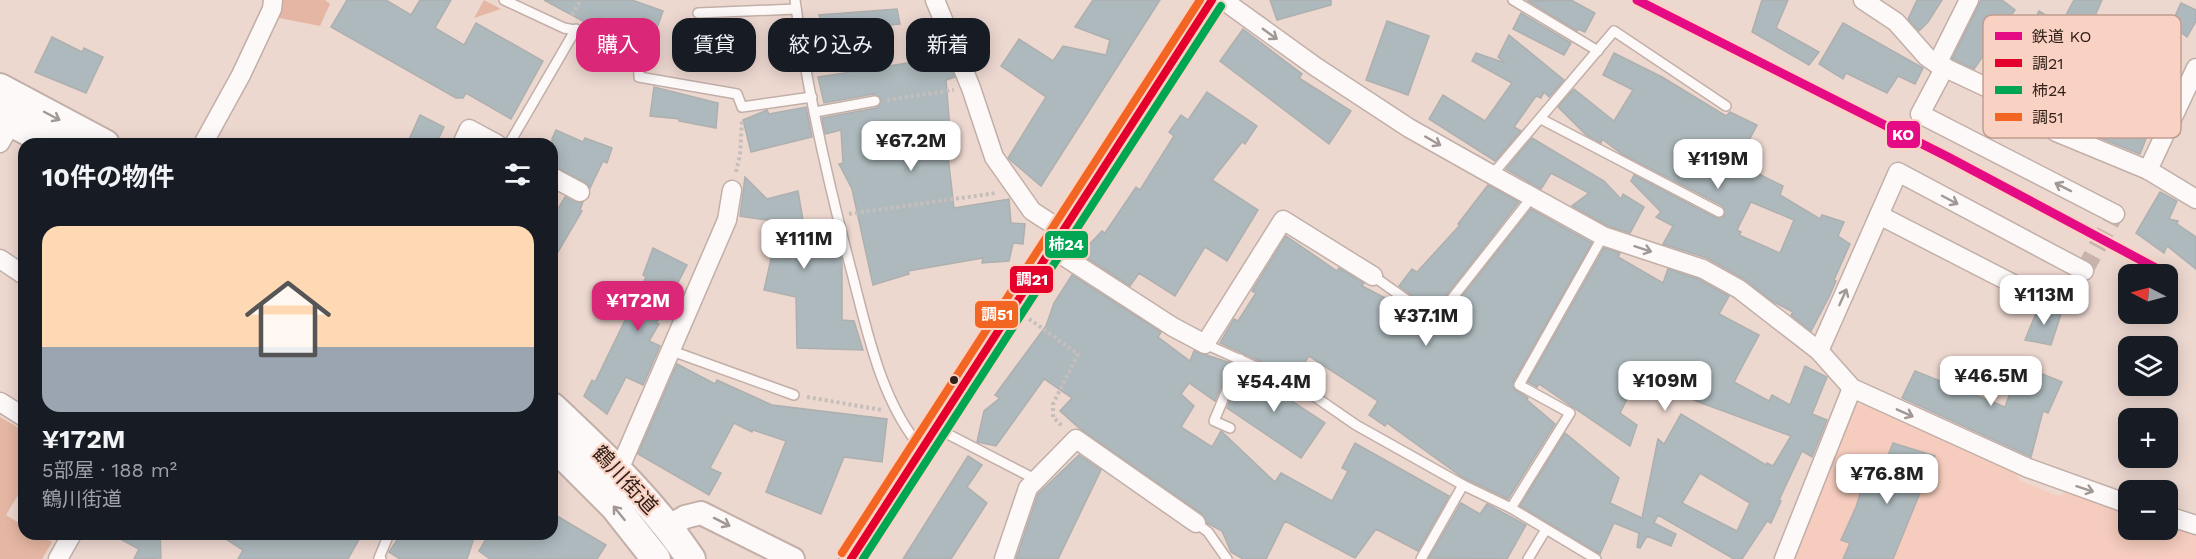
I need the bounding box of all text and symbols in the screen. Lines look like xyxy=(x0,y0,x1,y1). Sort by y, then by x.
legend xyxy=(1983,15,2181,138)
chip: 購入 xyxy=(576,18,660,72)
chip: 賃貸 xyxy=(672,18,756,72)
chip: 絞り込み xyxy=(768,18,894,72)
chip: 新着 xyxy=(906,18,990,72)
text: 鉄道 KO xyxy=(2032,27,2091,46)
one-way arrow xyxy=(1262,28,1278,40)
text: 調21 xyxy=(2032,54,2064,73)
text: 柿24 xyxy=(2032,81,2067,100)
text: 調51 xyxy=(2032,108,2064,127)
one-way arrow xyxy=(42,111,60,122)
line badge: KO xyxy=(1886,120,1921,149)
pin: ¥67.2M xyxy=(862,121,960,172)
text: KO xyxy=(1892,125,1914,144)
text: ¥67.2M xyxy=(876,128,946,152)
one-way arrow xyxy=(1424,136,1441,148)
pin: ¥119M xyxy=(1676,139,1760,190)
text: ¥119M xyxy=(1687,146,1749,170)
icon: filters xyxy=(501,158,534,191)
text: 10件の物件 xyxy=(42,162,174,192)
one-way arrow xyxy=(2054,181,2072,192)
one-way arrow xyxy=(1940,195,1958,206)
pin: ¥111M xyxy=(762,219,846,270)
text: ¥111M xyxy=(775,226,833,250)
line badge: 柿24 xyxy=(1044,230,1089,259)
text: 柿24 xyxy=(1048,235,1084,254)
one-way arrow xyxy=(1633,244,1652,255)
north arrow xyxy=(2118,264,2178,324)
map controls xyxy=(2118,264,2178,540)
icon: home xyxy=(234,265,342,373)
line badge: 調21 xyxy=(1009,265,1054,294)
text: 調21 xyxy=(1016,270,1048,289)
pin: ¥113M xyxy=(2002,275,2086,326)
pin: ¥172M xyxy=(596,281,680,332)
text: ¥113M xyxy=(2014,282,2074,306)
text: ¥172M xyxy=(606,288,670,312)
one-way arrow xyxy=(1838,289,1849,307)
pin: ¥37.1M xyxy=(1377,296,1475,347)
line badge: 調51 xyxy=(974,300,1019,329)
text: ¥37.1M xyxy=(1394,303,1459,327)
text: 調51 xyxy=(981,305,1013,324)
button: layers xyxy=(2118,336,2178,396)
pin: ¥46.5M xyxy=(1942,356,2040,407)
pin: ¥109M xyxy=(1623,361,1707,412)
pin: ¥54.4M xyxy=(1225,362,1323,413)
text: ¥46.5M xyxy=(1954,363,2028,387)
text: ¥109M xyxy=(1632,368,1698,392)
text: ¥54.4M xyxy=(1237,369,1311,393)
unlabelled marker xyxy=(948,374,960,386)
one-way arrow xyxy=(1896,408,1914,419)
button: + xyxy=(2118,408,2178,468)
text: ¥172M xyxy=(42,424,126,454)
street label: 鶴川街道 xyxy=(588,440,663,519)
pin: ¥76.8M xyxy=(1838,454,1936,505)
text: 5部屋 · 188 m² xyxy=(42,458,177,482)
text: ¥76.8M xyxy=(1850,461,1924,485)
button: − xyxy=(2118,480,2178,540)
one-way arrow xyxy=(2075,485,2094,496)
text: 鶴川街道 xyxy=(42,487,122,511)
one-way arrow xyxy=(613,505,626,521)
one-way arrow xyxy=(712,517,730,528)

